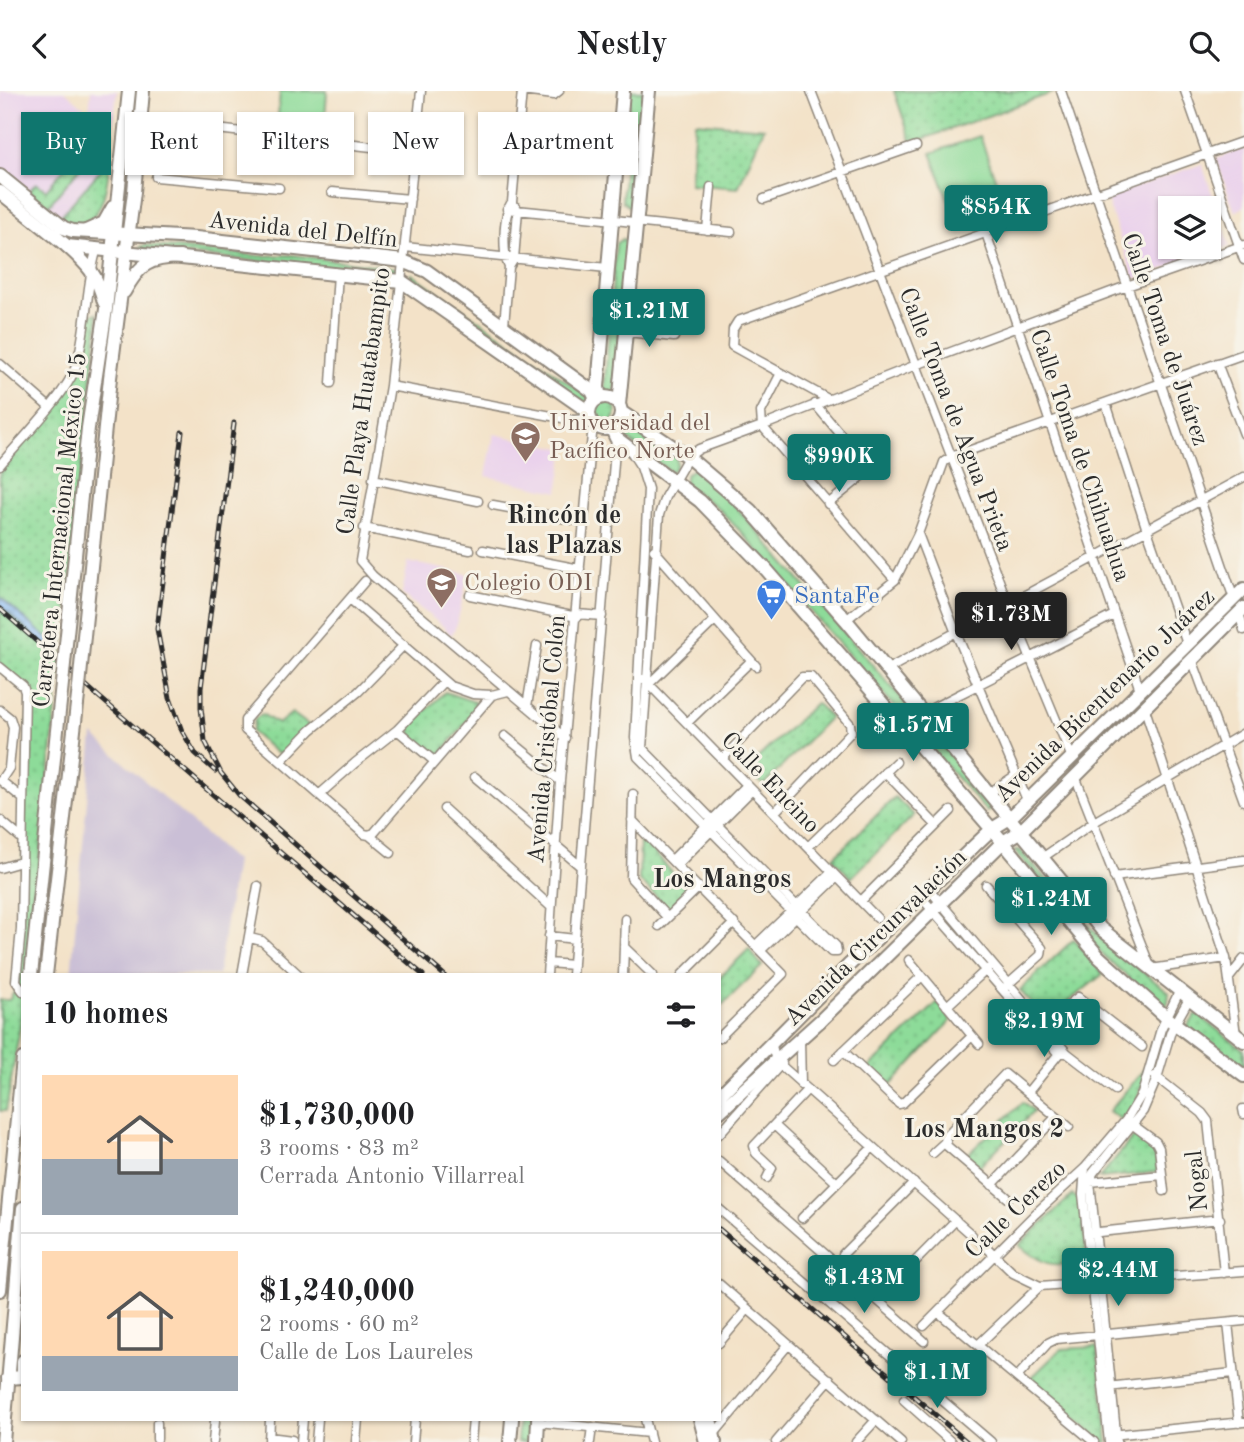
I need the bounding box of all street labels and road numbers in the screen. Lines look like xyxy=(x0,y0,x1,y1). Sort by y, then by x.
street label: Avenida del Delfín xyxy=(207,209,399,253)
street label: Calle Toma de Juárez xyxy=(1116,230,1212,449)
street label: Calle Playa Huatabampito xyxy=(334,266,396,536)
street label: Calle Toma de Agua Prieta xyxy=(894,284,1017,555)
street label: Calle Toma de Chihuahua xyxy=(1025,326,1134,585)
street label: Carretera Internacional México 15 xyxy=(30,351,92,709)
street label: Avenida Bicentenario Juárez xyxy=(991,585,1220,808)
street label: Avenida Cristóbal Colón xyxy=(525,614,571,865)
street label: Calle Encino xyxy=(716,728,823,838)
street label: Avenida Circunvalación xyxy=(781,846,972,1031)
street label: Nogal xyxy=(1183,1149,1213,1213)
street label: Calle Cerezo xyxy=(962,1157,1071,1264)

